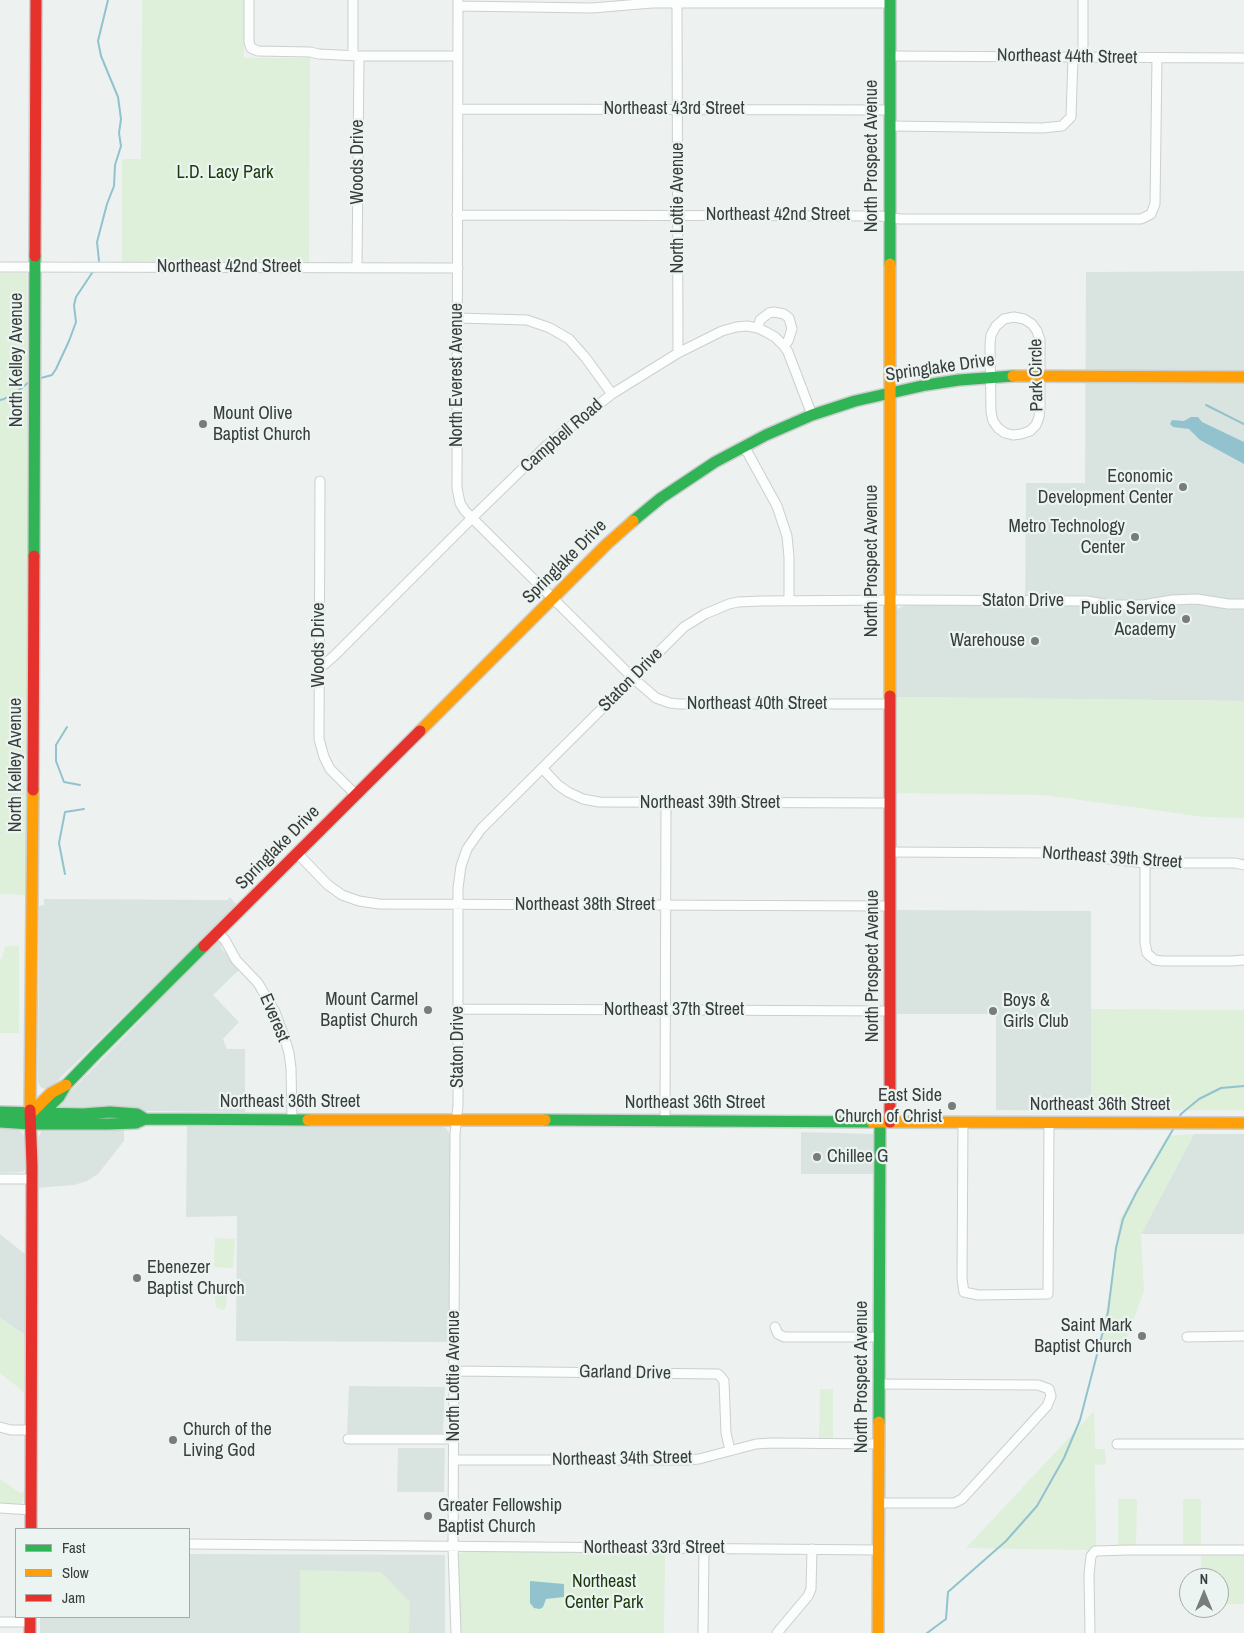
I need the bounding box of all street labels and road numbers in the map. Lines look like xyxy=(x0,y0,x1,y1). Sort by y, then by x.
street label: Northeast 44th Street xyxy=(997,45,1137,69)
street label: North Prospect Avenue xyxy=(861,80,883,232)
street label: Northeast 43rd Street xyxy=(603,98,745,120)
street label: Woods Drive xyxy=(347,119,369,205)
street label: North Lottie Avenue xyxy=(667,142,689,274)
street label: Northeast 42nd Street xyxy=(706,204,850,226)
street label: Northeast 42nd Street xyxy=(157,256,301,278)
street label: North Kelley Avenue xyxy=(6,293,28,427)
street label: North Everest Avenue xyxy=(446,303,468,447)
street label: Park Circle xyxy=(1026,338,1048,412)
street label: Springlake Drive xyxy=(884,350,996,386)
street label: Campbell Road xyxy=(517,394,607,478)
street label: North Prospect Avenue xyxy=(861,485,883,637)
street label: Springlake Drive xyxy=(518,515,612,609)
street label: Staton Drive xyxy=(982,590,1064,612)
street label: Woods Drive xyxy=(308,602,330,688)
street label: Staton Drive xyxy=(594,643,668,717)
street label: Northeast 40th Street xyxy=(687,693,827,715)
street label: North Kelley Avenue xyxy=(5,698,27,832)
street label: Northeast 39th Street xyxy=(640,792,780,814)
street label: Springlake Drive xyxy=(231,801,325,895)
street label: Northeast 39th Street xyxy=(1041,842,1183,874)
street label: North Prospect Avenue xyxy=(862,890,884,1042)
street label: Northeast 38th Street xyxy=(515,894,655,916)
street label: Everest xyxy=(254,991,294,1045)
street label: Northeast 37th Street xyxy=(604,999,744,1021)
street label: Staton Drive xyxy=(447,1006,469,1088)
street label: Northeast 36th Street xyxy=(220,1091,360,1113)
street label: Northeast 36th Street xyxy=(625,1092,765,1114)
street label: Northeast 36th Street xyxy=(1030,1094,1170,1116)
street label: North Prospect Avenue xyxy=(851,1301,873,1453)
street label: North Lottie Avenue xyxy=(443,1310,465,1442)
street label: Garland Drive xyxy=(579,1361,671,1385)
street label: Northeast 34th Street xyxy=(552,1447,692,1471)
street label: Northeast 33rd Street xyxy=(583,1537,725,1559)

